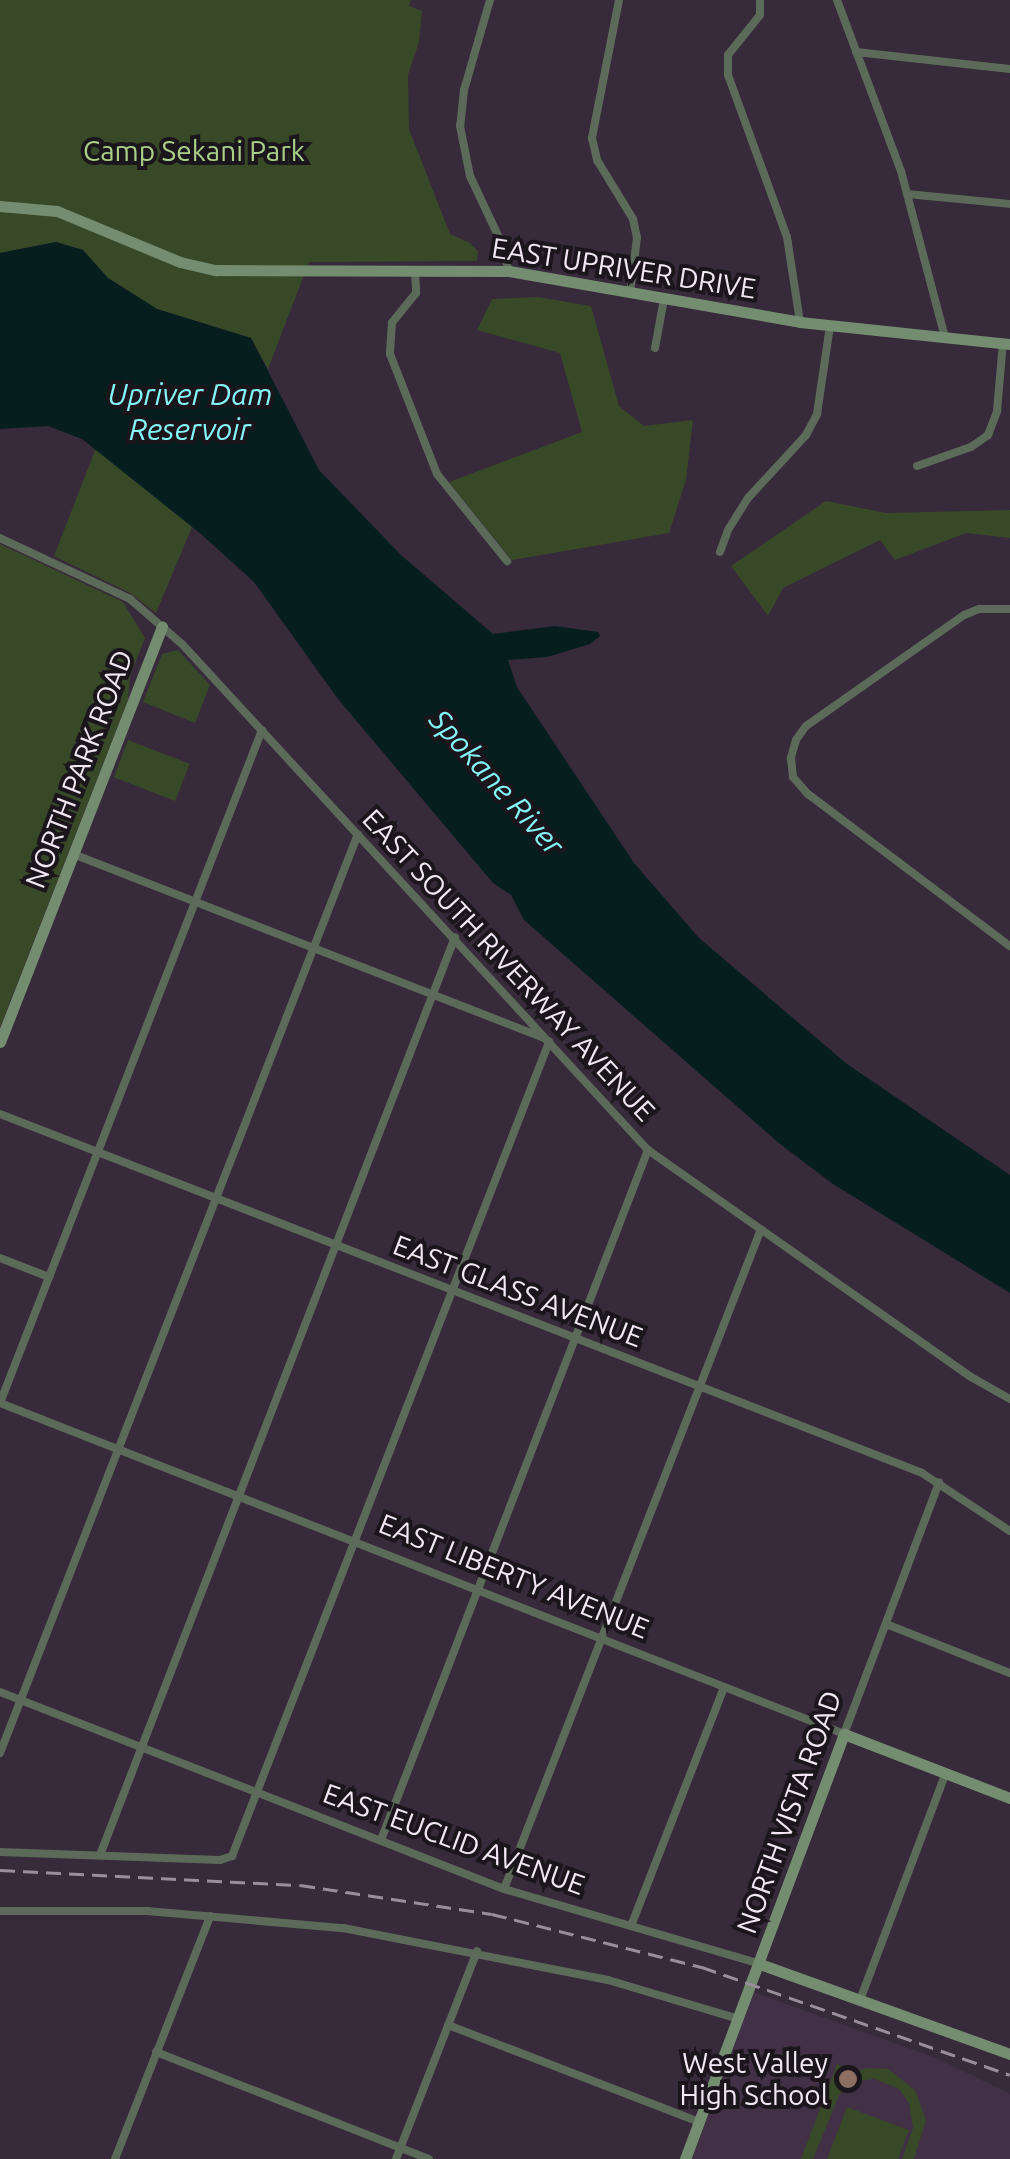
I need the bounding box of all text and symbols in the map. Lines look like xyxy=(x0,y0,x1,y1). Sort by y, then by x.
park label: Camp Sekani Park xyxy=(83,134,305,168)
street label: EAST UPRIVER DRIVE xyxy=(489,231,759,305)
water label: Upriver Dam Reservoir xyxy=(108,376,272,446)
street label: NORTH PARK ROAD xyxy=(18,645,140,893)
water label: Spokane River xyxy=(422,702,572,862)
street label: EAST SOUTH RIVERWAY AVENUE xyxy=(356,802,662,1128)
street label: EAST GLASS AVENUE xyxy=(389,1228,647,1354)
street label: EAST LIBERTY AVENUE xyxy=(374,1507,654,1645)
street label: NORTH VISTA ROAD xyxy=(729,1686,849,1938)
street label: EAST EUCLID AVENUE xyxy=(319,1776,589,1902)
place label: West Valley High School xyxy=(679,2046,828,2112)
marker: West Valley High School xyxy=(837,2068,859,2090)

